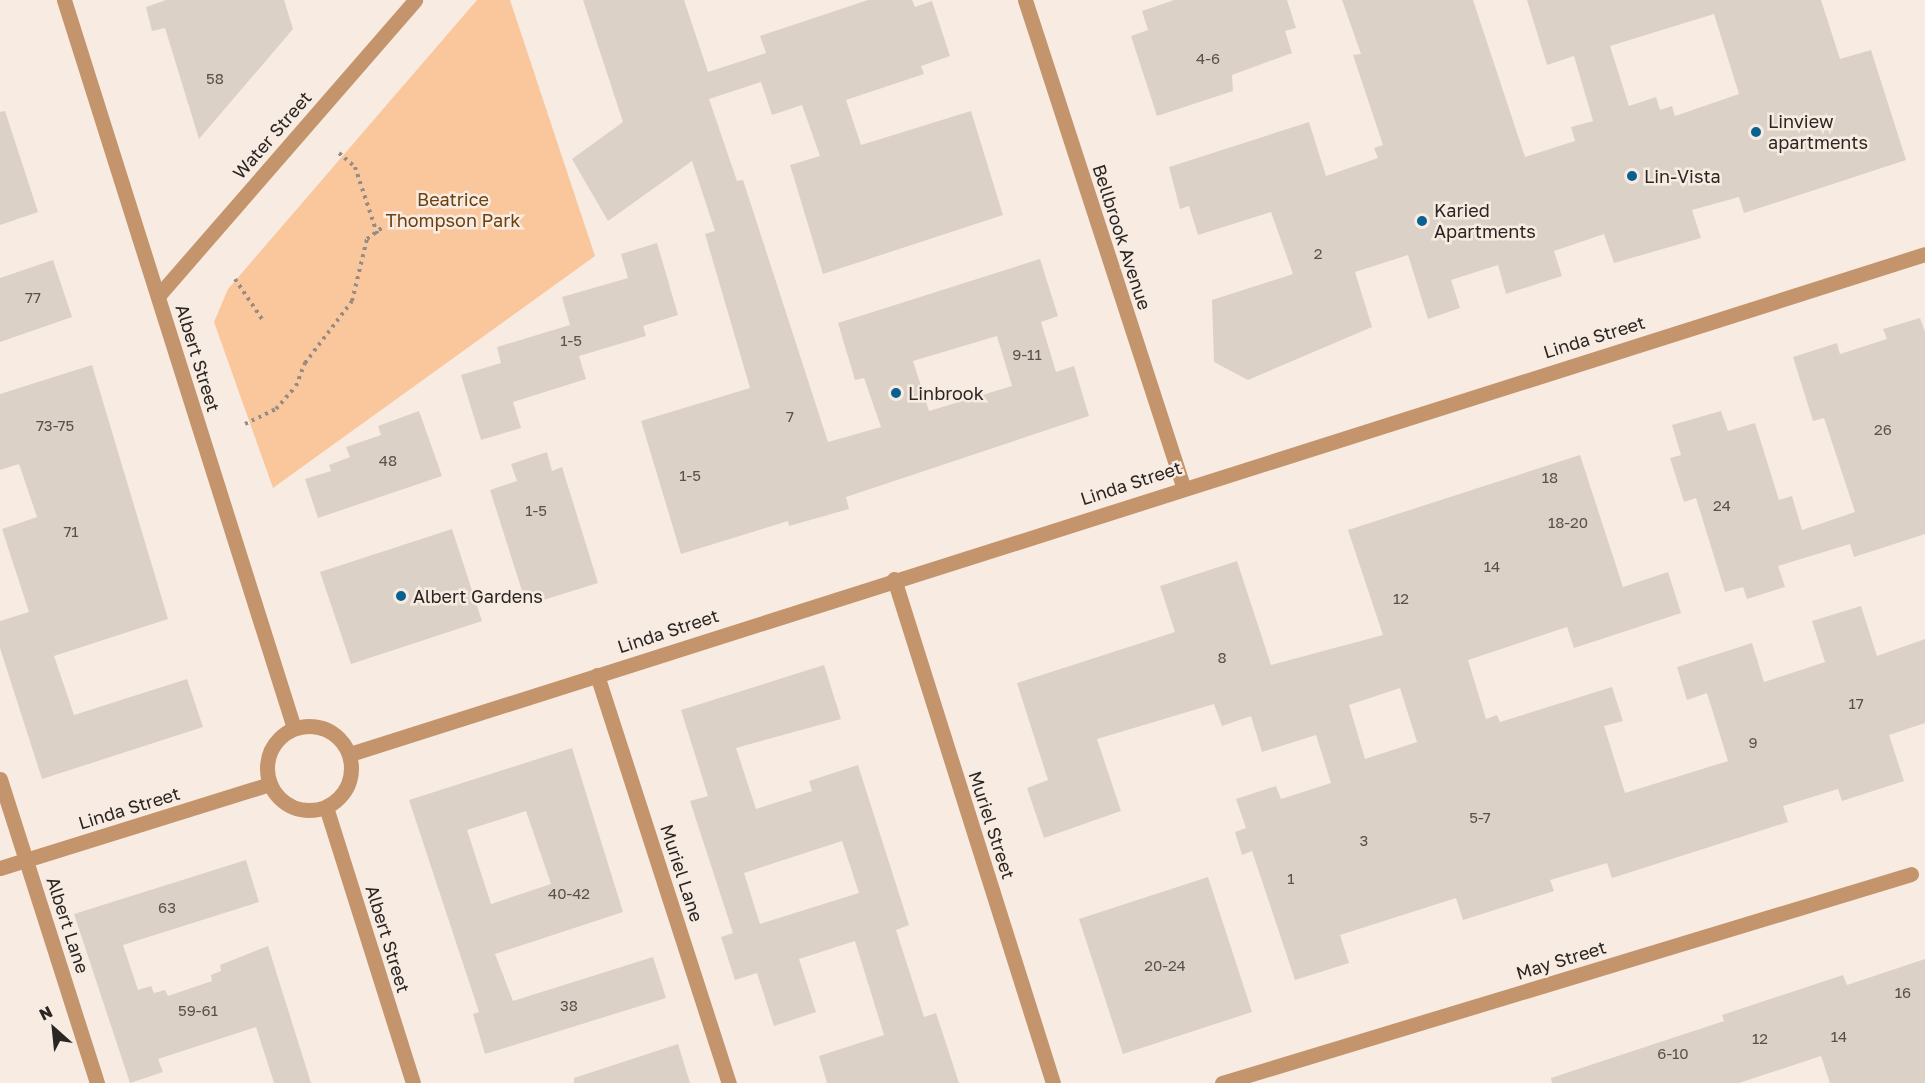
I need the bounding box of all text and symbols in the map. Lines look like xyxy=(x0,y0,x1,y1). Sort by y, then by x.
house number: 4-6 xyxy=(1196,50,1220,68)
house number: 58 xyxy=(206,70,224,88)
street label: Water Street xyxy=(228,87,316,183)
place label: Linview apartments xyxy=(1768,111,1868,154)
marker: Linview apartments xyxy=(1749,125,1763,139)
street label: Bellbrook Avenue xyxy=(1088,162,1156,312)
place label: Lin-Vista xyxy=(1644,165,1721,187)
marker: Lin-Vista xyxy=(1625,169,1639,183)
park label: Beatrice Thompson Park xyxy=(386,189,520,232)
place label: Karied Apartments xyxy=(1434,200,1536,242)
marker: Karied Apartments xyxy=(1415,214,1429,228)
house number: 2 xyxy=(1314,245,1322,263)
house number: 77 xyxy=(25,289,41,307)
street label: Albert Street xyxy=(171,302,225,414)
street label: Linda Street xyxy=(1541,311,1647,363)
house number: 1-5 xyxy=(560,332,582,350)
house number: 9-11 xyxy=(1012,346,1042,364)
place label: Linbrook xyxy=(908,382,984,404)
marker: Linbrook xyxy=(889,386,903,400)
house number: 7 xyxy=(786,408,794,426)
house number: 73-75 xyxy=(36,417,74,435)
house number: 26 xyxy=(1874,421,1892,439)
house number: 48 xyxy=(379,452,397,470)
street label: Linda Street xyxy=(1078,456,1184,510)
house number: 1-5 xyxy=(679,467,701,485)
house number: 18 xyxy=(1542,469,1558,487)
house number: 24 xyxy=(1713,497,1731,515)
house number: 1-5 xyxy=(525,502,547,520)
house number: 18-20 xyxy=(1548,514,1588,532)
house number: 71 xyxy=(63,523,79,541)
house number: 14 xyxy=(1484,558,1500,576)
place label: Albert Gardens xyxy=(413,585,543,607)
marker: Albert Gardens xyxy=(394,589,408,603)
house number: 12 xyxy=(1393,590,1409,608)
street label: Linda Street xyxy=(615,604,721,658)
house number: 8 xyxy=(1217,649,1227,667)
house number: 17 xyxy=(1848,695,1864,713)
house number: 9 xyxy=(1748,734,1758,752)
street label: Muriel Street xyxy=(964,768,1020,882)
street label: Linda Street xyxy=(76,782,182,834)
house number: 5-7 xyxy=(1469,809,1491,827)
street label: Muriel Lane xyxy=(656,822,708,924)
house number: 3 xyxy=(1360,832,1368,850)
house number: 1 xyxy=(1287,870,1295,888)
street label: Albert Lane xyxy=(42,874,94,976)
street label: Albert Street xyxy=(361,883,415,995)
house number: 40-42 xyxy=(548,885,590,903)
house number: 63 xyxy=(158,899,176,917)
street label: May Street xyxy=(1513,936,1609,984)
house number: 20-24 xyxy=(1144,957,1186,975)
house number: 16 xyxy=(1895,984,1911,1002)
house number: 38 xyxy=(560,997,578,1015)
north arrow xyxy=(24,999,84,1059)
text: N xyxy=(36,1001,56,1025)
house number: 59-61 xyxy=(178,1002,218,1020)
house number: 14 xyxy=(1831,1028,1847,1046)
house number: 12 xyxy=(1752,1030,1768,1048)
house number: 6-10 xyxy=(1657,1045,1689,1063)

